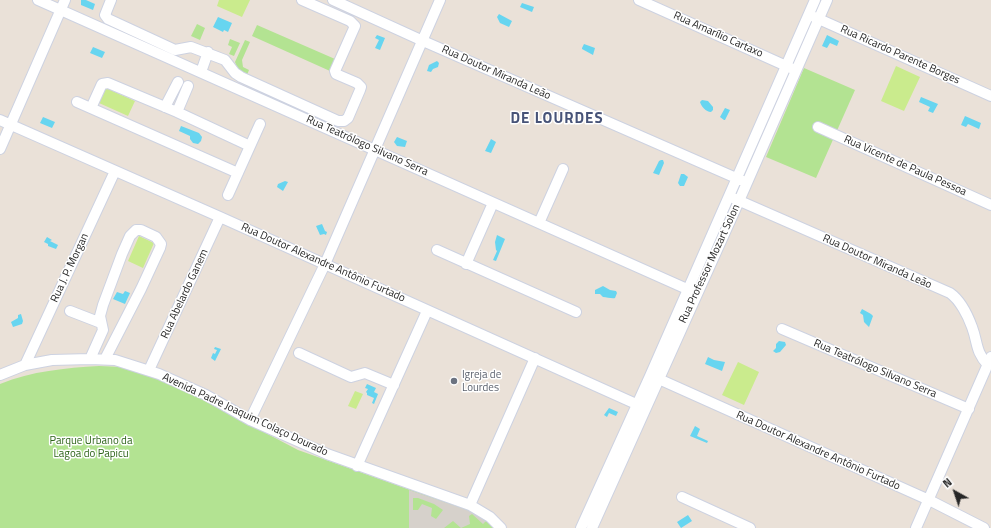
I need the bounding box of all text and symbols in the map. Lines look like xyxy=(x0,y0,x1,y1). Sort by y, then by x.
street label: Rua Amarílio Cartaxo xyxy=(671,9,765,61)
street label: Rua Ricardo Parente Borges xyxy=(838,23,962,87)
street label: Rua Doutor Miranda Leão xyxy=(439,43,553,103)
district label: DE LOURDES xyxy=(510,110,604,128)
street label: Rua Teatrólogo Silvano Serra xyxy=(304,113,430,179)
street label: Rua Vicente de Paula Pessoa xyxy=(842,133,968,199)
street label: Rua Professor Mozart Solon xyxy=(677,203,743,325)
street label: Rua Doutor Alexandre Antônio Furtado xyxy=(239,221,407,305)
street label: Rua J. P. Morgan xyxy=(48,231,92,305)
street label: Rua Doutor Miranda Leão xyxy=(820,232,934,292)
street label: Rua Abelardo Ganem xyxy=(158,247,212,341)
street label: Rua Teatrólogo Silvano Serra xyxy=(812,337,938,401)
place label: Igreja de Lourdes xyxy=(462,368,501,394)
street label: Avenida Padre Joaquim Colaço Dourado xyxy=(160,371,330,459)
marker: Igreja de Lourdes xyxy=(449,376,459,386)
street label: Rua Doutor Alexandre Antônio Furtado xyxy=(734,409,902,493)
park label: Parque Urbano da Lagoa do Papicu xyxy=(50,434,132,460)
north arrow xyxy=(935,472,975,512)
text: N xyxy=(939,474,955,491)

